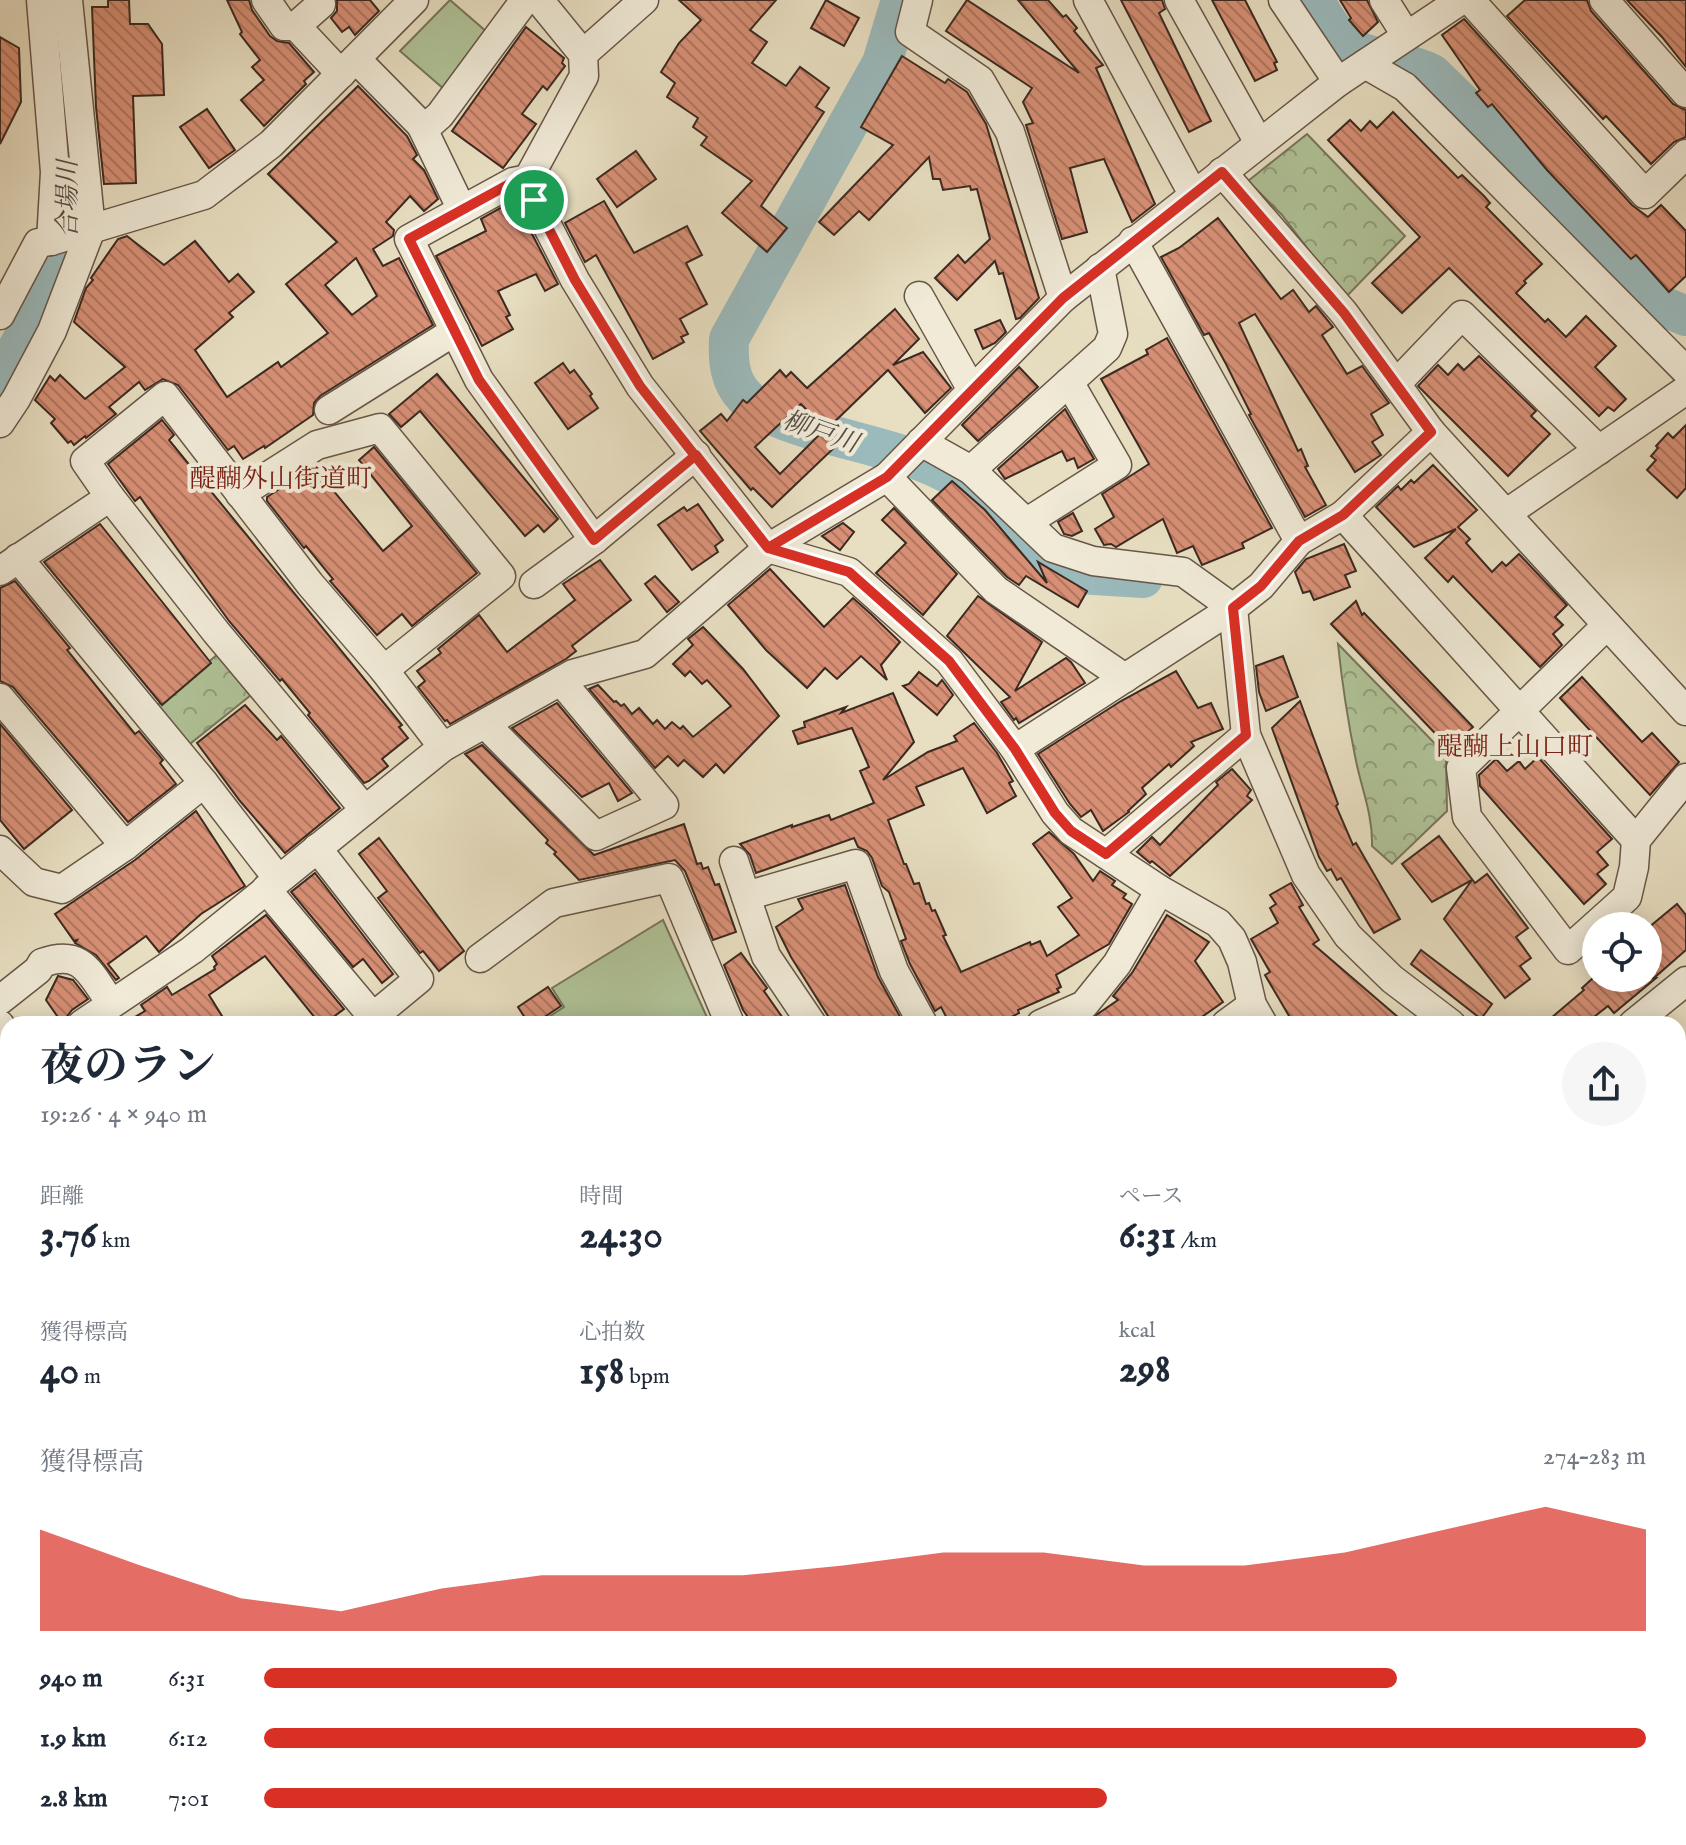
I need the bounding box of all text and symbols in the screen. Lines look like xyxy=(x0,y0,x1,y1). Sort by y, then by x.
water label: 合場川 xyxy=(52,157,85,238)
pin xyxy=(500,166,568,234)
icon: arrive xyxy=(512,178,556,222)
water label: 柳戸川 xyxy=(778,404,866,462)
district label: 醍醐外山街道町 xyxy=(190,463,372,496)
district label: 醍醐上山口町 xyxy=(1437,731,1593,764)
map controls xyxy=(1582,912,1662,992)
button: locate xyxy=(1582,912,1662,992)
text: 夜のラン xyxy=(40,1040,216,1096)
button: share xyxy=(1562,1042,1646,1126)
text: 19:26 · 4 × 940 m xyxy=(40,1098,207,1131)
text: 距離 xyxy=(40,1183,84,1211)
text: 時間 xyxy=(579,1183,623,1211)
text: ペース xyxy=(1119,1183,1184,1211)
text: 3.76 xyxy=(40,1211,97,1262)
text: 24:30 xyxy=(579,1211,663,1262)
text: 6:31 xyxy=(1119,1211,1176,1262)
text: km xyxy=(97,1227,131,1255)
text: /km xyxy=(1176,1227,1217,1255)
text: kcal xyxy=(1119,1317,1155,1345)
text: 獲得標高 xyxy=(40,1319,128,1347)
text: 心拍数 xyxy=(579,1319,645,1347)
text: 298 xyxy=(1119,1345,1171,1396)
text: 40 xyxy=(40,1347,79,1398)
text: 158 xyxy=(579,1347,624,1398)
text: m xyxy=(79,1363,101,1391)
text: bpm xyxy=(624,1363,670,1391)
text: 274–283 m xyxy=(1543,1440,1646,1473)
text: 獲得標高 xyxy=(40,1446,144,1479)
text: 940 m xyxy=(40,1662,102,1695)
text: 6:31 xyxy=(168,1662,205,1695)
text: 1.9 km xyxy=(40,1722,106,1755)
text: 6:12 xyxy=(168,1722,208,1755)
text: 2.8 km xyxy=(40,1782,108,1815)
text: 7:01 xyxy=(168,1782,209,1815)

